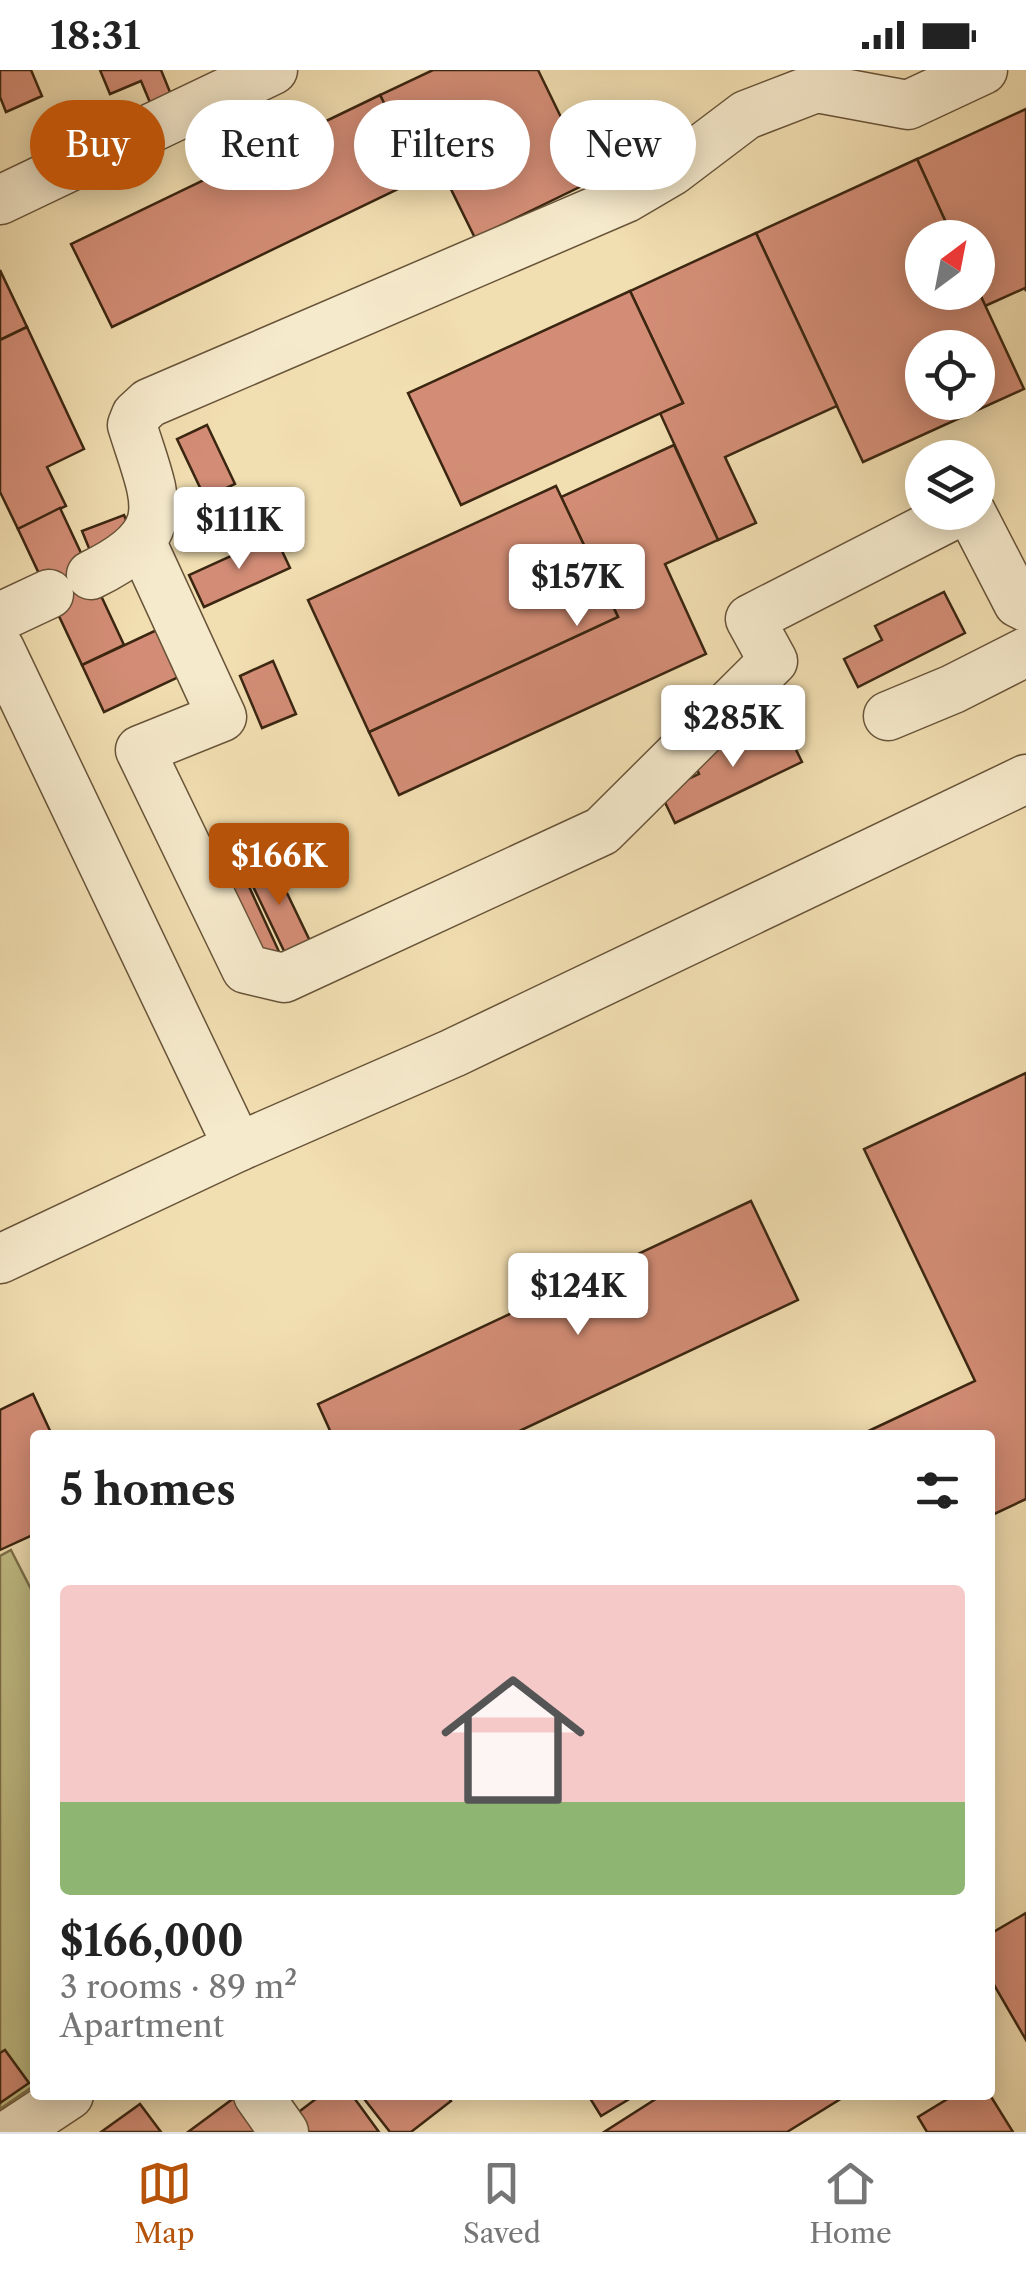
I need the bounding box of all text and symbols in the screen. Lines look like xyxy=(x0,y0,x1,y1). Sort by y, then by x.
text: 18:31 xyxy=(50,12,140,59)
chip: Buy xyxy=(30,100,165,190)
chip: Rent xyxy=(185,100,334,190)
chip: Filters xyxy=(354,100,530,190)
chip: New xyxy=(550,100,696,190)
north arrow xyxy=(905,220,995,310)
map controls xyxy=(905,220,995,530)
button: locate xyxy=(905,330,995,420)
button: layers xyxy=(905,440,995,530)
pin: $111K xyxy=(169,487,309,572)
text: $111K xyxy=(196,500,282,539)
pin: $157K xyxy=(507,544,647,629)
text: $157K xyxy=(531,557,623,596)
pin: $285K xyxy=(663,685,803,770)
text: $285K xyxy=(683,698,783,737)
pin: $166K xyxy=(209,823,349,908)
text: $166K xyxy=(231,836,327,875)
pin: $124K xyxy=(508,1253,648,1338)
text: $124K xyxy=(530,1266,626,1305)
icon: filters xyxy=(910,1463,965,1518)
text: 5 homes xyxy=(60,1464,236,1516)
icon: home xyxy=(423,1650,603,1830)
text: $166,000 xyxy=(60,1915,244,1967)
text: 3 rooms · 89 m² xyxy=(60,1967,297,2006)
text: Apartment xyxy=(60,2006,224,2045)
tab: Map xyxy=(134,2156,194,2250)
tab: Saved xyxy=(463,2156,541,2250)
tab: Home xyxy=(809,2156,892,2250)

